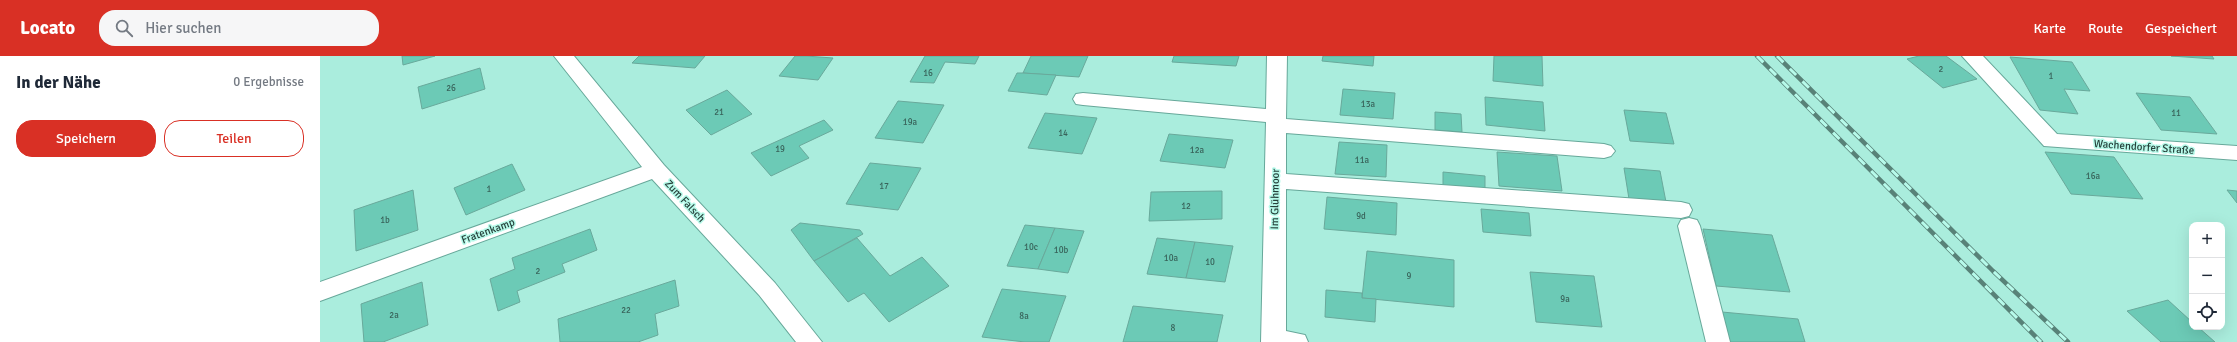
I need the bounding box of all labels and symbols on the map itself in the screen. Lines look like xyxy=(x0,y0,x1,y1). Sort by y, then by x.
house number: 2 xyxy=(1939,64,1944,75)
house number: 16 xyxy=(923,68,933,79)
house number: 1 xyxy=(2049,71,2054,82)
house number: 26 xyxy=(446,83,456,94)
house number: 13a xyxy=(1361,99,1376,110)
house number: 21 xyxy=(714,107,724,118)
house number: 11 xyxy=(2171,108,2181,119)
house number: 19a xyxy=(903,117,918,128)
house number: 14 xyxy=(1058,128,1068,139)
street label: Wachendorfer Straße xyxy=(2093,137,2195,157)
house number: 19 xyxy=(775,144,785,155)
house number: 12a xyxy=(1190,145,1205,156)
house number: 11a xyxy=(1355,155,1370,166)
street label: Im Glühmoor xyxy=(1268,168,1282,230)
house number: 16a xyxy=(2086,171,2101,182)
street label: Zum Falsch xyxy=(662,177,708,225)
house number: 17 xyxy=(879,181,889,192)
house number: 1 xyxy=(487,184,492,195)
house number: 12 xyxy=(1181,201,1191,212)
house number: 9d xyxy=(1356,211,1366,222)
house number: 1b xyxy=(380,215,390,226)
street label: Fratenkamp xyxy=(460,215,517,247)
house number: 10c xyxy=(1024,242,1038,253)
house number: 10b xyxy=(1054,245,1068,256)
house number: 10a xyxy=(1164,253,1179,264)
house number: 10 xyxy=(1205,257,1215,268)
house number: 2 xyxy=(536,266,541,277)
house number: 9 xyxy=(1407,271,1412,282)
house number: 9a xyxy=(1560,294,1570,305)
house number: 22 xyxy=(621,305,631,316)
house number: 2a xyxy=(389,310,399,321)
house number: 8a xyxy=(1019,311,1029,322)
house number: 8 xyxy=(1171,323,1176,334)

